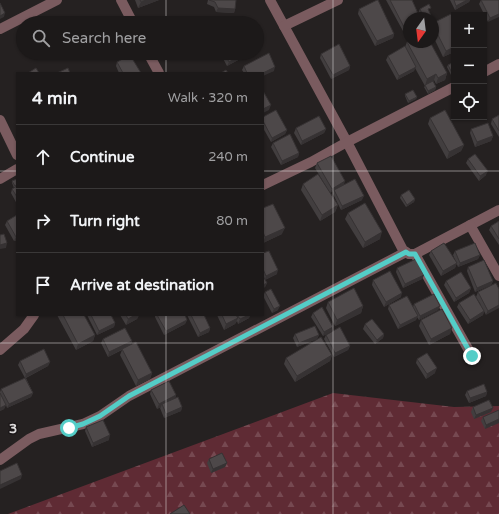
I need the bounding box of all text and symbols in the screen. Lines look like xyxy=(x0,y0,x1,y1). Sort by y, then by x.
north arrow xyxy=(403,12,439,48)
map controls xyxy=(451,12,487,120)
button: + xyxy=(451,12,487,48)
search box xyxy=(16,16,264,60)
icon: search xyxy=(30,27,52,49)
text: Search here xyxy=(62,29,146,47)
button: − xyxy=(451,48,487,84)
button: locate xyxy=(451,84,487,120)
text: 4 min xyxy=(32,88,77,109)
text: Walk · 320 m xyxy=(168,90,248,106)
icon: ahead xyxy=(32,146,54,168)
text: Continue xyxy=(70,148,134,166)
text: 240 m xyxy=(208,149,248,165)
icon: right xyxy=(32,210,54,232)
text: Turn right xyxy=(70,212,140,230)
text: 80 m xyxy=(216,213,248,229)
icon: arrive xyxy=(32,274,54,296)
text: Arrive at destination xyxy=(70,276,214,294)
route end xyxy=(463,347,481,365)
route start xyxy=(60,419,78,437)
text: 3 xyxy=(9,421,17,437)

